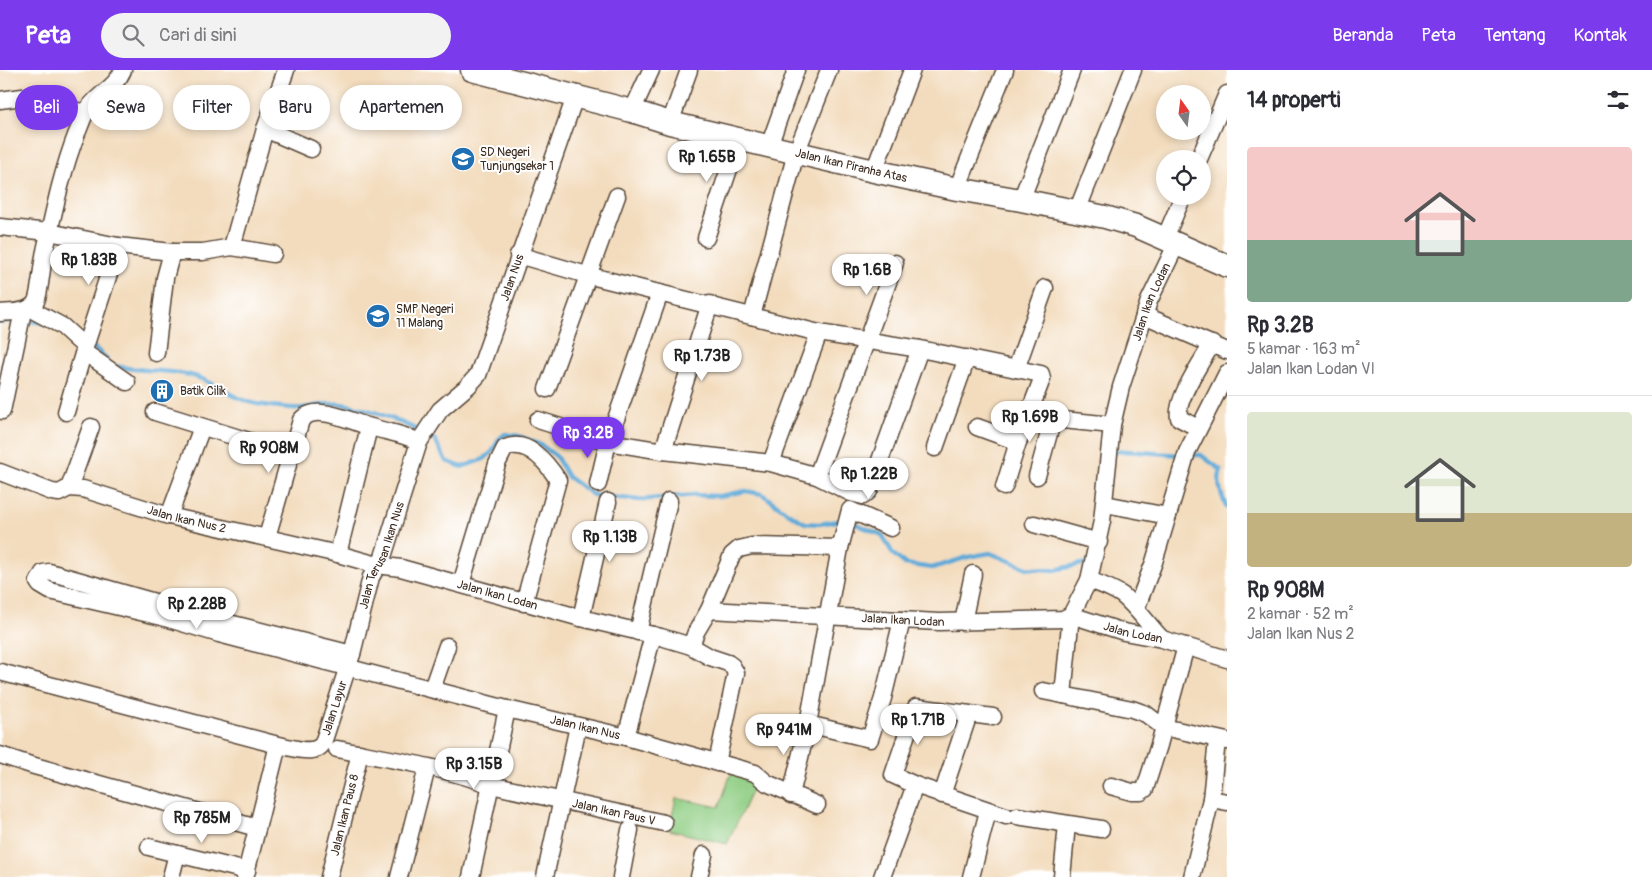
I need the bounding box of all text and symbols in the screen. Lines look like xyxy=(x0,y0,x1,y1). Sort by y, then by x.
search box xyxy=(101,13,451,58)
text: Peta xyxy=(25,21,71,50)
icon: search xyxy=(119,21,147,49)
text: Cari di sini xyxy=(159,23,236,47)
text: Beranda xyxy=(1333,24,1393,47)
text: Peta xyxy=(1421,24,1456,47)
text: Tentang xyxy=(1484,24,1546,47)
text: Kontak xyxy=(1574,24,1627,47)
chip: Beli xyxy=(15,85,78,130)
chip: Sewa xyxy=(88,85,163,130)
chip: Filter xyxy=(173,85,250,130)
chip: Baru xyxy=(260,85,330,130)
chip: Apartemen xyxy=(340,85,462,130)
north arrow xyxy=(1156,85,1211,140)
map controls xyxy=(1156,85,1211,205)
icon: filters xyxy=(1604,86,1632,114)
text: 14 properti xyxy=(1247,87,1340,114)
pin: Rp 1.65B xyxy=(655,140,759,183)
place label: SD Negeri Tunjungsekar 1 xyxy=(480,145,554,174)
street label: Jalan Ikan Piranha Atas xyxy=(794,145,909,186)
school or university icon: SD Negeri Tunjungsekar 1 xyxy=(450,146,476,172)
text: Rp 1.65B xyxy=(678,147,736,167)
button: locate xyxy=(1156,150,1211,205)
icon: home xyxy=(1395,179,1485,269)
pin: Rp 1.83B xyxy=(37,244,141,286)
text: Rp 1.83B xyxy=(61,250,117,270)
street label: Jalan Nus xyxy=(497,252,527,303)
pin: Rp 1.6B xyxy=(821,254,913,296)
text: Rp 1.6B xyxy=(843,260,891,280)
street label: Jalan Ikan Lodan xyxy=(1129,260,1174,343)
place label: SMP Negeri 11 Malang xyxy=(396,302,453,331)
school or university icon: SMP Negeri 11 Malang xyxy=(365,303,391,329)
text: Rp 3.2B xyxy=(1247,312,1314,339)
text: 5 kamar · 163 m² xyxy=(1247,339,1360,359)
pin: Rp 1.73B xyxy=(650,340,754,382)
text: Rp 1.73B xyxy=(674,346,730,366)
text: Jalan Ikan Lodan VI xyxy=(1247,359,1375,379)
building icon: Batik Cilik xyxy=(149,378,175,404)
place label: Batik Cilik xyxy=(180,384,226,399)
pin: Rp 1.69B xyxy=(978,400,1082,443)
text: Rp 1.69B xyxy=(1002,407,1058,427)
pin: Rp 3.2B xyxy=(542,416,634,459)
text: Rp 3.2B xyxy=(563,423,613,443)
pin: Rp 908M xyxy=(223,432,315,474)
text: Rp 908M xyxy=(239,438,299,458)
icon: home xyxy=(1395,445,1485,535)
pin: Rp 1.22B xyxy=(817,458,921,500)
text: Rp 1.22B xyxy=(841,464,898,484)
street label: Jalan Terusan Ikan Nus xyxy=(356,499,408,611)
street label: Jalan Ikan Nus 2 xyxy=(145,502,228,536)
pin: Rp 1.13B xyxy=(558,520,662,563)
text: Rp 1.13B xyxy=(583,527,637,547)
street label: Jalan Ikan Lodan xyxy=(455,576,540,613)
text: Rp 908M xyxy=(1247,577,1325,604)
pin: Rp 2.28B xyxy=(145,588,249,630)
text: Rp 2.28B xyxy=(168,594,226,614)
text: 2 kamar · 52 m² xyxy=(1247,604,1354,624)
street label: Jalan Ikan Lodan xyxy=(861,610,945,630)
street label: Jalan Lodan xyxy=(1102,618,1164,646)
text: Jalan Ikan Nus 2 xyxy=(1247,624,1355,644)
street label: Jalan Layur xyxy=(319,678,351,737)
pin: Rp 1.71B xyxy=(866,704,970,746)
text: Rp 1.71B xyxy=(891,710,945,730)
street label: Jalan Ikan Nus xyxy=(549,712,622,743)
pin: Rp 941M xyxy=(738,714,830,756)
text: Rp 941M xyxy=(756,720,812,740)
pin: Rp 3.15B xyxy=(422,748,526,790)
text: Rp 3.15B xyxy=(446,754,502,774)
street label: Jalan Ikan Paus 8 xyxy=(327,773,362,857)
street label: Jalan Ikan Paus V xyxy=(571,796,657,828)
pin: Rp 785M xyxy=(156,802,248,844)
text: Rp 785M xyxy=(173,808,231,828)

